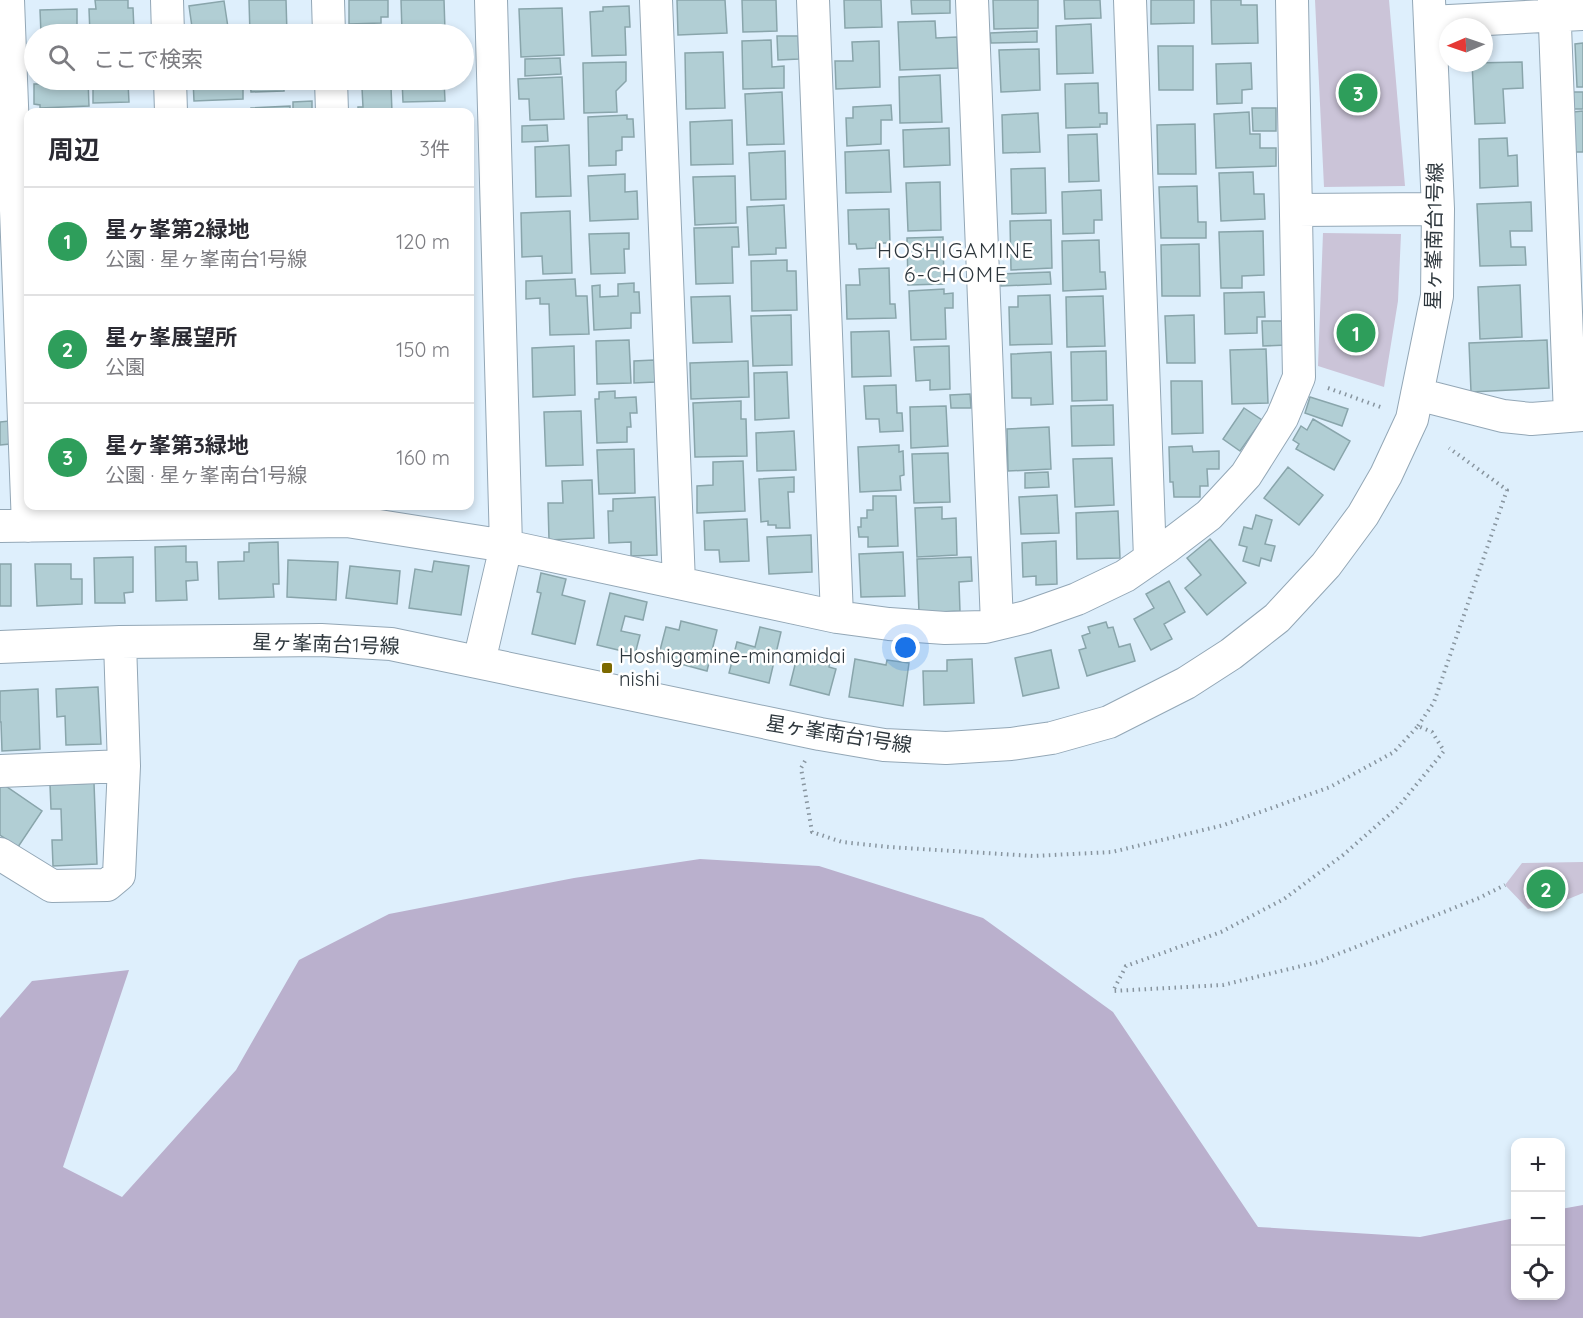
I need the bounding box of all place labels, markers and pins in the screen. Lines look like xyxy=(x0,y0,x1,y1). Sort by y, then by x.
pin: 3 xyxy=(1338,70,1378,116)
pin: 1 xyxy=(1336,310,1376,356)
place label: Hoshigamine-minamidai nishi xyxy=(619,643,845,691)
marker: Hoshigamine-minamidai nishi xyxy=(600,661,614,675)
pin: 2 xyxy=(1526,866,1566,912)

